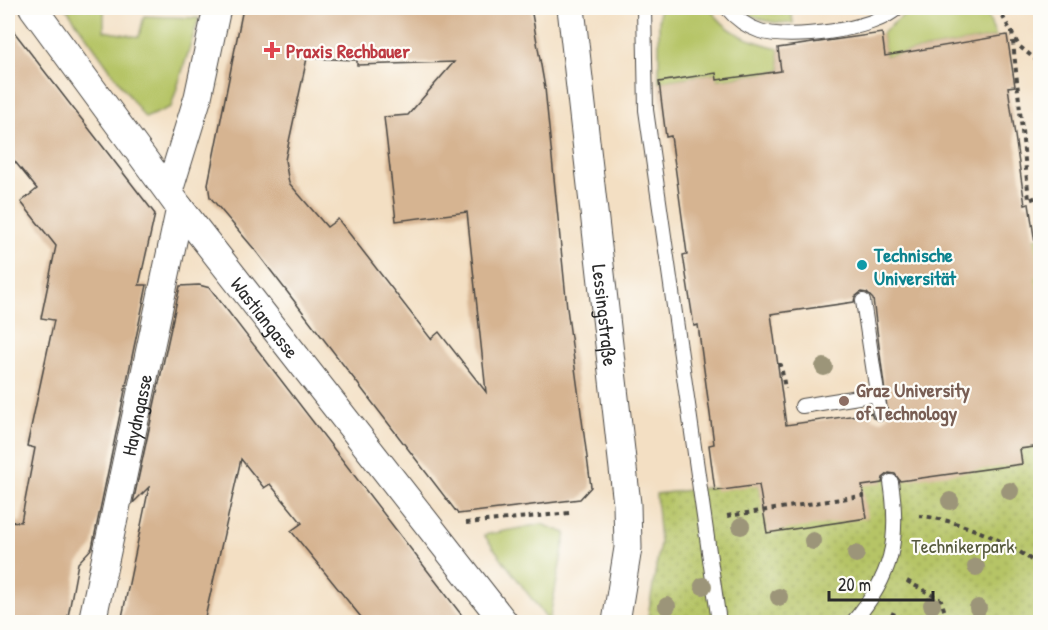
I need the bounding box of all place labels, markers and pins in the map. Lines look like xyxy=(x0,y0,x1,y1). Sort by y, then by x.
place label: Praxis Rechbauer xyxy=(286,37,410,64)
marker: Praxis Rechbauer xyxy=(263,41,281,59)
place label: Technische Universität xyxy=(873,241,957,291)
marker: Technische Universität xyxy=(855,258,869,272)
place label: Graz University of Technology xyxy=(856,376,971,427)
marker: Graz University of Technology xyxy=(837,394,851,408)

